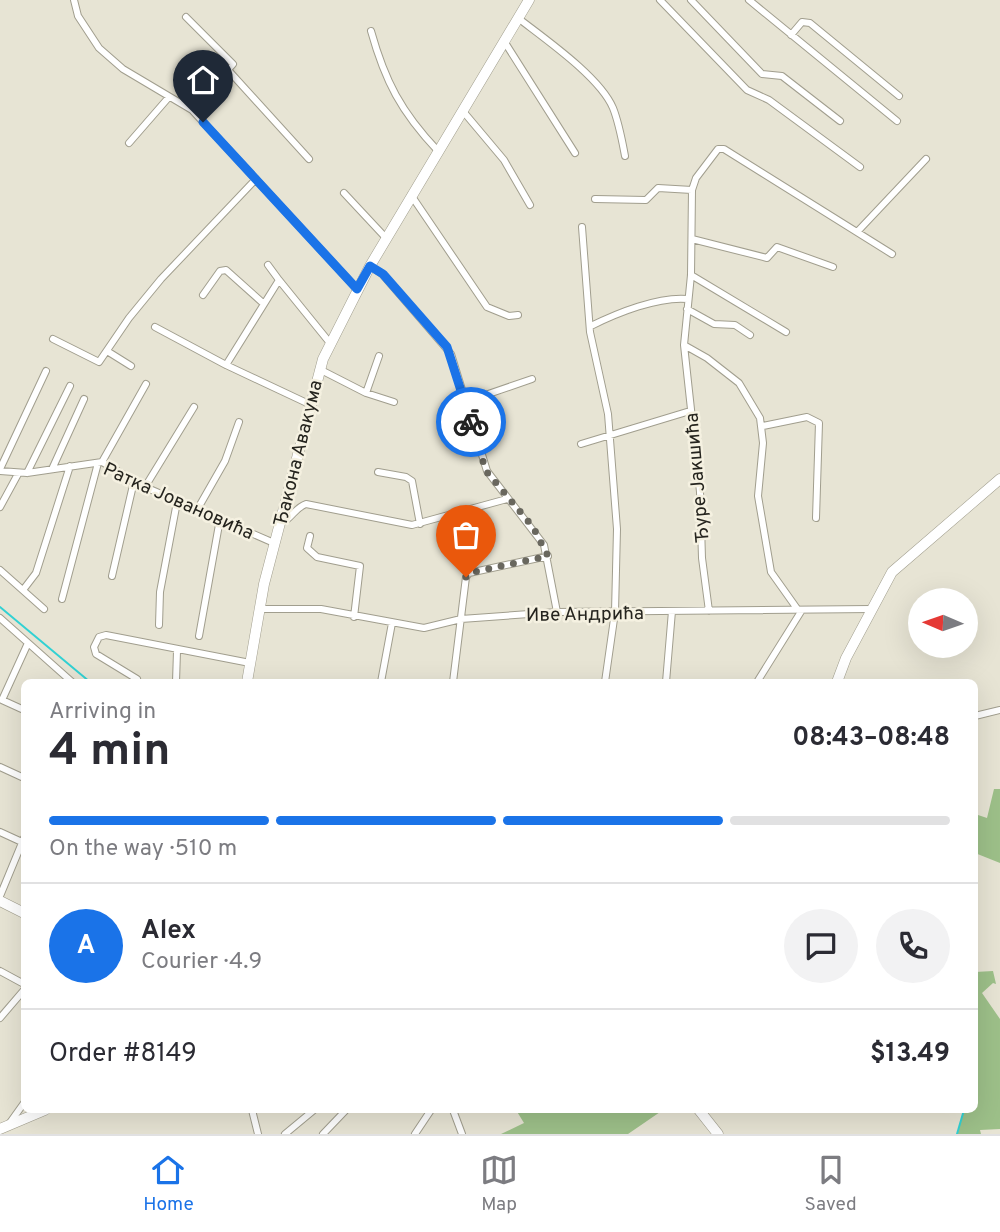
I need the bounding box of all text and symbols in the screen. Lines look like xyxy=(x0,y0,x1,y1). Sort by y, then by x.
pin xyxy=(173,50,233,122)
icon: home xyxy=(184,61,222,99)
street label: Ђакона Авакума xyxy=(269,378,329,529)
courier xyxy=(436,387,506,457)
icon: bike xyxy=(452,403,490,441)
street label: Ђуре Јакшића xyxy=(680,412,716,544)
street label: Ратка Јовановића xyxy=(99,458,257,546)
pin xyxy=(436,505,496,577)
icon: bag xyxy=(447,516,485,554)
north arrow xyxy=(908,588,978,658)
map controls xyxy=(908,588,978,658)
street label: Иве Андрића xyxy=(526,602,644,628)
text: Arriving in xyxy=(49,698,156,727)
text: 08:43–08:48 xyxy=(792,722,950,755)
text: 4 min xyxy=(49,723,171,782)
text: On the way · 510 m xyxy=(49,835,237,864)
button: chat xyxy=(784,909,858,983)
button: phone xyxy=(876,909,950,983)
text: Alex xyxy=(141,915,196,948)
text: A xyxy=(77,930,95,963)
text: Courier · 4.9 xyxy=(141,948,262,977)
text: Order #8149 xyxy=(49,1038,197,1071)
text: $13.49 xyxy=(870,1038,950,1071)
tab: Home xyxy=(143,1151,194,1217)
tab: Map xyxy=(480,1151,518,1217)
tab: Saved xyxy=(805,1151,857,1217)

